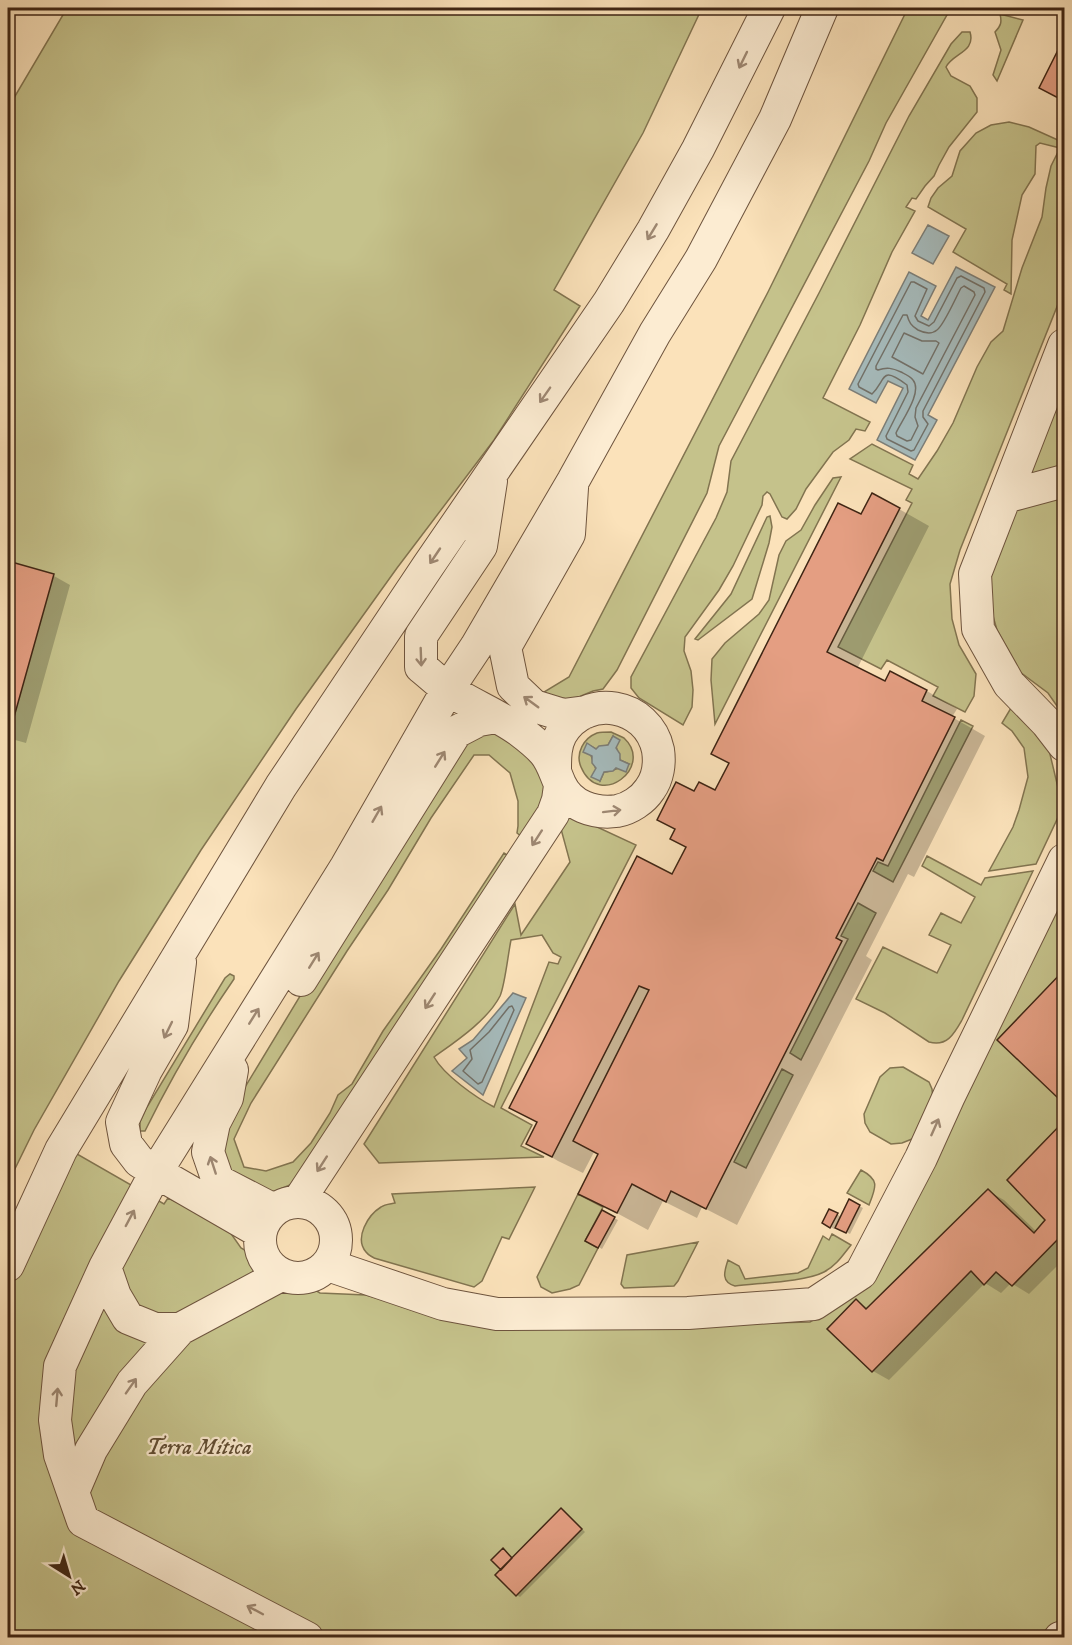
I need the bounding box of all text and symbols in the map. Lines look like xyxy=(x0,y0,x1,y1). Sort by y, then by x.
one-way arrow xyxy=(736,51,748,69)
one-way arrow xyxy=(645,223,657,240)
one-way arrow xyxy=(539,387,551,403)
one-way arrow xyxy=(429,548,441,564)
one-way arrow xyxy=(416,647,427,667)
one-way arrow xyxy=(523,695,539,708)
one-way arrow xyxy=(434,751,446,768)
one-way arrow xyxy=(602,805,622,816)
one-way arrow xyxy=(371,806,383,823)
one-way arrow xyxy=(531,830,543,846)
one-way arrow xyxy=(309,952,321,969)
one-way arrow xyxy=(423,992,435,1009)
one-way arrow xyxy=(248,1008,260,1025)
one-way arrow xyxy=(162,1021,174,1039)
one-way arrow xyxy=(930,1119,941,1137)
one-way arrow xyxy=(316,1155,328,1172)
one-way arrow xyxy=(206,1156,217,1175)
one-way arrow xyxy=(125,1210,136,1228)
one-way arrow xyxy=(125,1378,137,1394)
one-way arrow xyxy=(52,1388,63,1408)
park label: Terra Mítica xyxy=(146,1434,252,1461)
north arrow xyxy=(39,1546,99,1606)
text: N xyxy=(66,1575,89,1599)
one-way arrow xyxy=(247,1604,264,1616)

